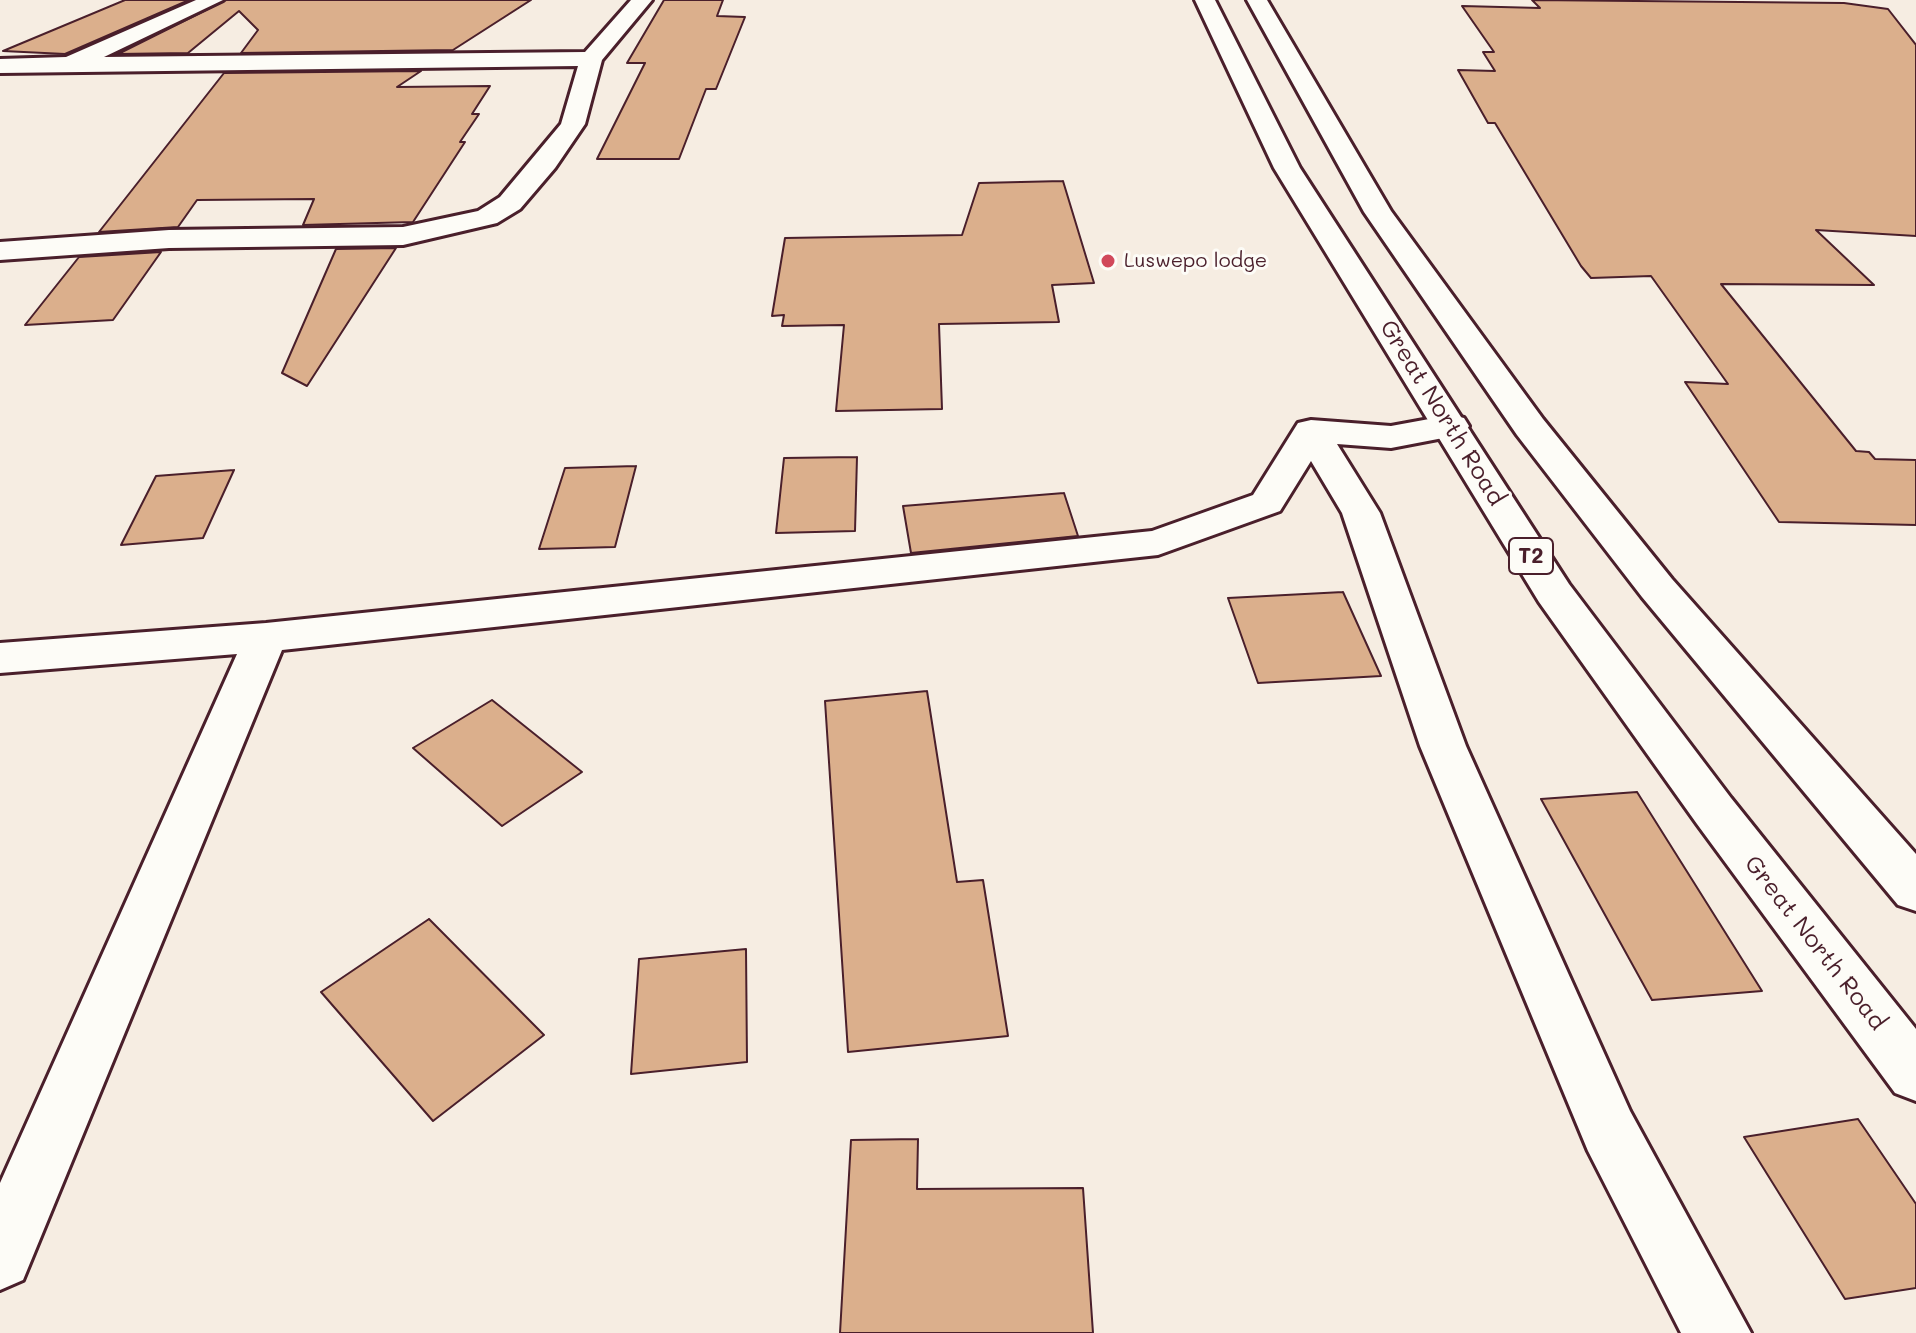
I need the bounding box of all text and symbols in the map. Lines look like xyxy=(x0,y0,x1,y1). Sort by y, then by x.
place label: Luswepo lodge xyxy=(1124,249,1267,273)
marker: Luswepo lodge xyxy=(1099,252,1117,270)
street label: Great North Road xyxy=(1373,315,1511,511)
road number: T2 xyxy=(1509,538,1553,574)
street label: Great North Road xyxy=(1738,850,1892,1036)

